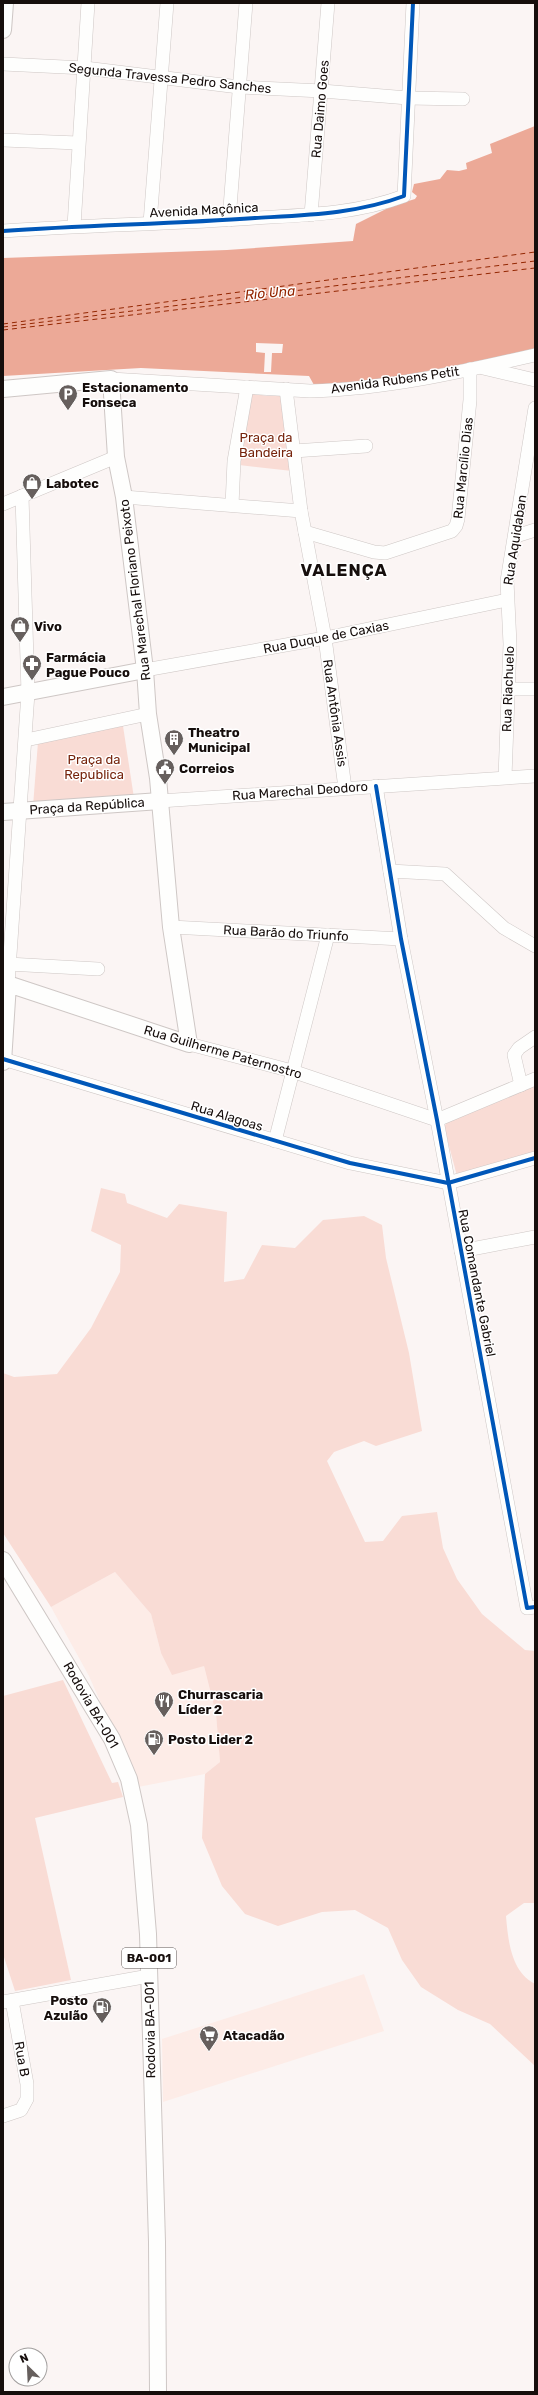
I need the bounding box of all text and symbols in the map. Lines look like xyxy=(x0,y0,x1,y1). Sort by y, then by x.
street label: Rua Daimo Goes xyxy=(308,59,332,159)
street label: Segunda Travessa Pedro Sanches xyxy=(68,60,272,97)
street label: Avenida Maçônica xyxy=(149,200,259,220)
water label: Rio Una xyxy=(244,282,296,304)
street label: Avenida Rubens Petit xyxy=(330,364,460,396)
place label: Estacionamento Fonseca xyxy=(82,380,189,410)
parking icon: Estacionamento Fonseca xyxy=(57,383,79,411)
street label: Rua Marcílio Dias xyxy=(450,416,476,520)
park label: Praça da Bandeira xyxy=(239,430,293,460)
shop icon: Labotec xyxy=(21,472,43,500)
place label: Labotec xyxy=(46,476,99,491)
street label: Rua Aquidaban xyxy=(500,494,530,586)
street label: Rua Marechal Floriano Peixoto xyxy=(116,499,154,681)
district label: VALENÇA xyxy=(300,560,388,580)
shop icon: Vivo xyxy=(9,615,31,643)
street label: Rua Duque de Caxias xyxy=(262,617,390,657)
place label: Vivo xyxy=(34,619,62,634)
street label: Rua Riachuelo xyxy=(499,646,517,732)
place label: Farmácia Pague Pouco xyxy=(46,650,130,680)
pharmacy icon: Farmácia Pague Pouco xyxy=(21,653,43,681)
street label: Rua Antônia Assis xyxy=(320,658,350,768)
place label: Theatro Municipal xyxy=(188,725,250,755)
building icon: Theatro Municipal xyxy=(163,728,185,756)
park label: Praça da Republica xyxy=(64,752,124,782)
public building icon: Correios xyxy=(154,757,176,785)
place label: Correios xyxy=(179,761,234,776)
street label: Rua Marechal Deodoro xyxy=(232,779,368,803)
street label: Praça da República xyxy=(29,794,145,818)
street label: Rua Barão do Triunfo xyxy=(223,922,349,944)
street label: Rua Guilherme Paternostro xyxy=(142,1022,304,1082)
street label: Rua Alagoas xyxy=(189,1098,265,1135)
street label: Rua Comandante Gabriel xyxy=(455,1208,499,1358)
street label: Rodovia BA-001 xyxy=(60,1659,122,1751)
place label: Churrascaria Líder 2 xyxy=(178,1687,263,1717)
restaurant icon: Churrascaria Líder 2 xyxy=(153,1690,175,1718)
fuel station icon: Posto Lider 2 xyxy=(143,1728,165,1756)
place label: Posto Lider 2 xyxy=(168,1732,253,1747)
road number: BA-001 xyxy=(122,1948,176,1968)
street label: Rodovia BA-001 xyxy=(142,1981,158,2079)
place label: Posto Azulão xyxy=(44,1993,88,2023)
fuel station icon: Posto Azulão xyxy=(91,1996,113,2024)
supermarket icon: Atacadão xyxy=(198,2024,220,2052)
place label: Atacadão xyxy=(223,2028,285,2043)
street label: Rua B xyxy=(12,2040,32,2078)
north arrow xyxy=(8,2347,48,2387)
text: N xyxy=(18,2351,30,2366)

